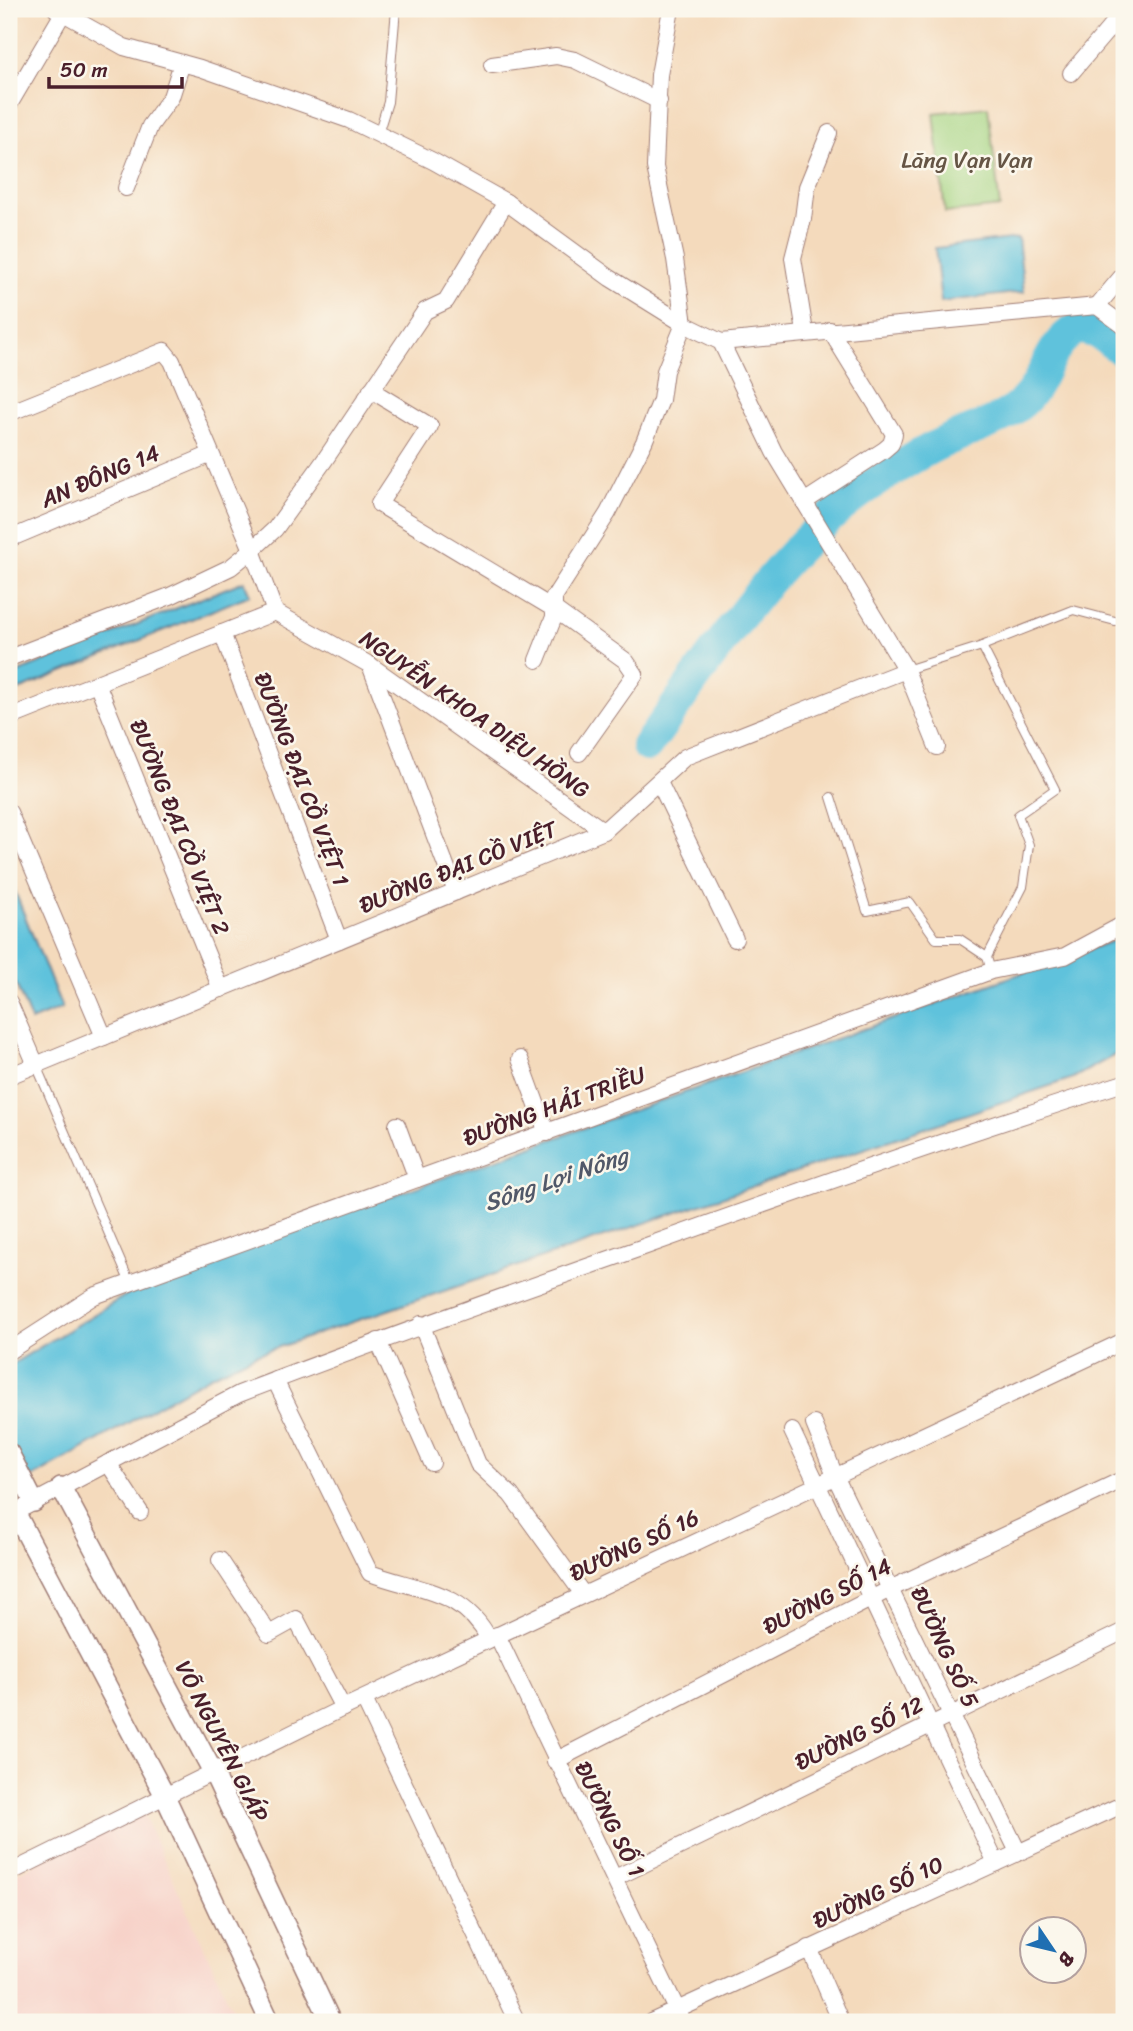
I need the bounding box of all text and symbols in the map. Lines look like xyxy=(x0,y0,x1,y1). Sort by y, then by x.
scale bar xyxy=(49,46,182,90)
text: 50 m xyxy=(60,51,108,89)
park label: Lăng Vạn Vạn xyxy=(901,140,1033,181)
street label: AN ĐÔNG 14 xyxy=(33,433,166,520)
street label: NGUYỄN KHOA DIỆU HỒNG xyxy=(351,619,599,810)
street label: ĐƯỜNG ĐẠI CỒ VIỆT 1 xyxy=(242,666,361,892)
street label: ĐƯỜNG ĐẠI CỒ VIỆT 2 xyxy=(117,713,242,941)
street label: ĐƯỜNG ĐẠI CỒ VIỆT xyxy=(353,809,565,926)
street label: ĐƯỜNG HẢI TRIỀU xyxy=(457,1054,652,1158)
water label: Sông Lợi Nông xyxy=(478,1134,637,1223)
street label: ĐƯỜNG SỐ 16 xyxy=(562,1497,706,1593)
street label: ĐƯỜNG SỐ 14 xyxy=(755,1546,899,1647)
street label: ĐƯỜNG SỐ 5 xyxy=(898,1579,991,1715)
street label: VÕ NGUYÊN GIÁP xyxy=(163,1653,280,1830)
street label: ĐƯỜNG SỐ 12 xyxy=(788,1684,931,1782)
street label: ĐƯỜNG SỐ 1 xyxy=(563,1754,657,1885)
street label: ĐƯỜNG SỐ 10 xyxy=(806,1844,951,1941)
north arrow xyxy=(1018,1916,1088,1986)
text: B xyxy=(1050,1945,1083,1974)

